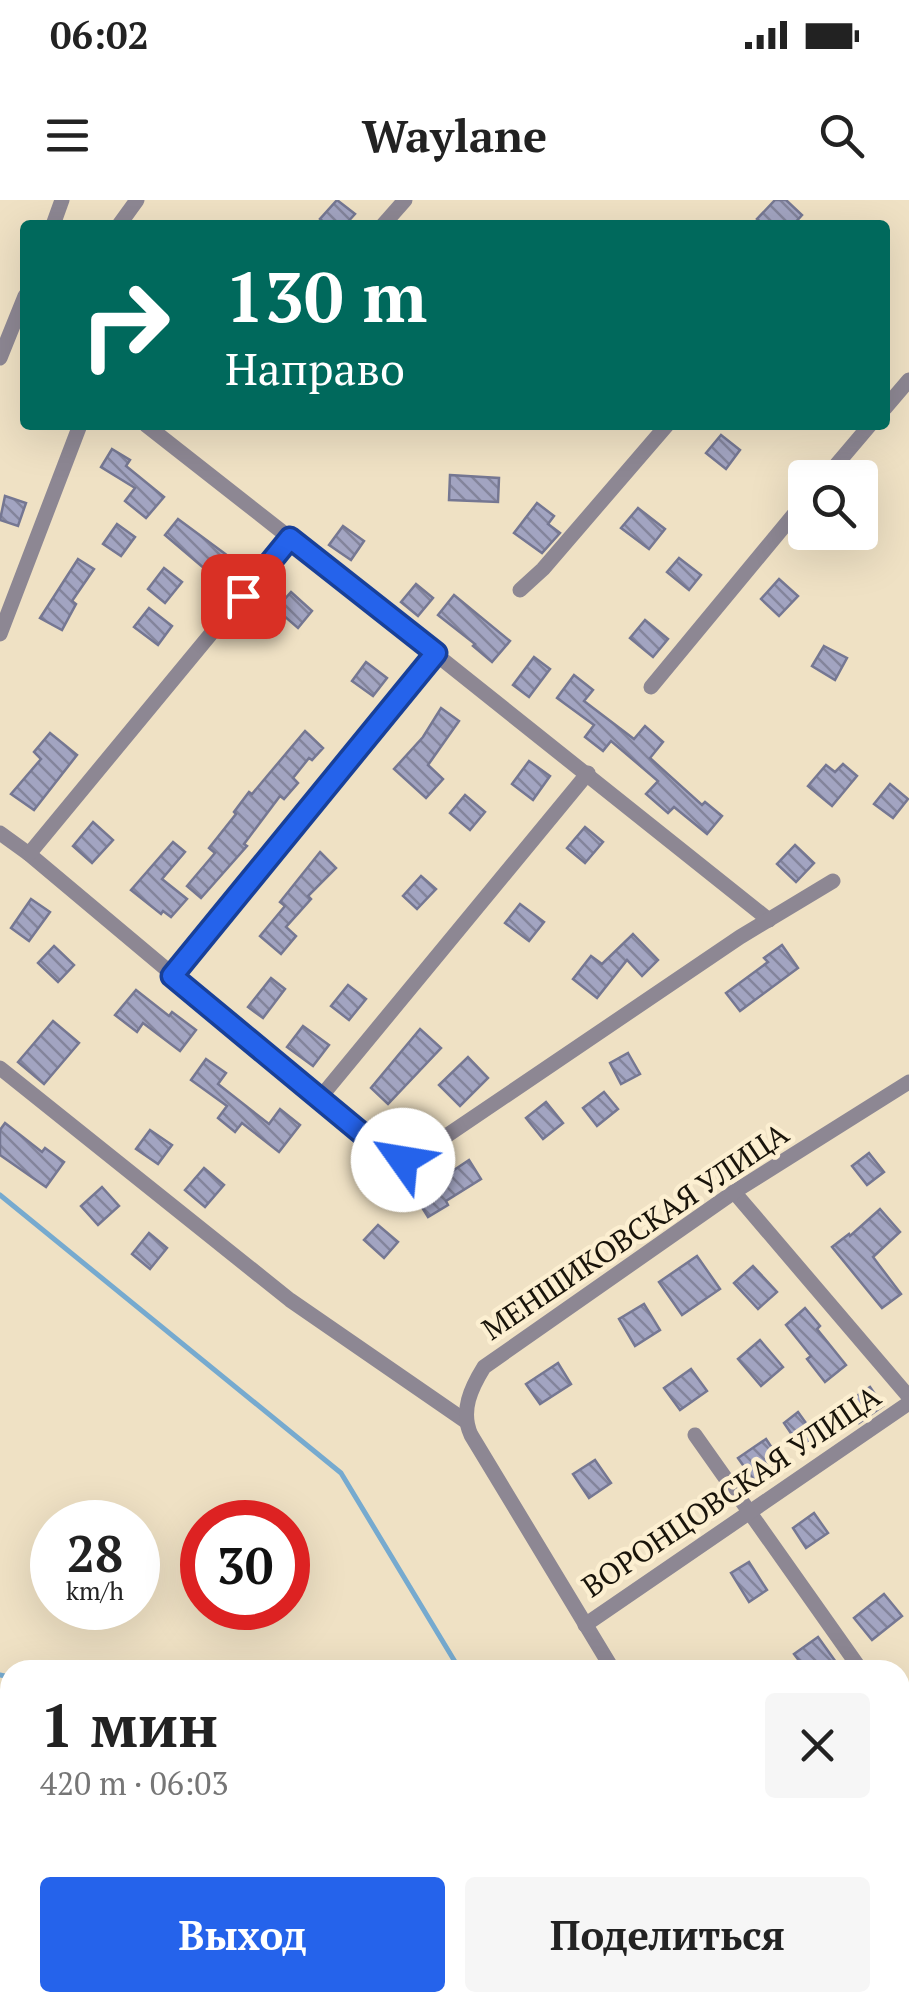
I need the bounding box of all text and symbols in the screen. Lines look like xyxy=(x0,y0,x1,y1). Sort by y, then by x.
text: 06:02 xyxy=(50,10,149,60)
text: Waylane xyxy=(362,105,547,165)
icon: menu xyxy=(40,108,95,163)
icon: search xyxy=(814,108,869,163)
text: 130 m xyxy=(225,249,427,342)
icon: right xyxy=(60,260,190,390)
text: Направо xyxy=(225,338,405,398)
map controls xyxy=(788,460,878,550)
button: search xyxy=(788,460,878,550)
pin xyxy=(201,554,286,639)
icon: arrive xyxy=(216,569,271,624)
position arrow xyxy=(351,1108,455,1212)
street label: МЕНШИКОВСКАЯ УЛИЦА xyxy=(474,1113,796,1349)
street label: ВОРОНЦОВСКАЯ УЛИЦА xyxy=(574,1376,888,1606)
speed limit sign: 30 xyxy=(180,1500,310,1630)
text: 28 xyxy=(67,1520,123,1586)
text: km/h xyxy=(66,1574,124,1607)
text: 1 мин xyxy=(40,1685,218,1764)
button: close xyxy=(765,1693,870,1798)
text: 420 m · 06:03 xyxy=(40,1762,228,1804)
button: Выход xyxy=(40,1877,445,1992)
button: Поделиться xyxy=(465,1877,870,1992)

